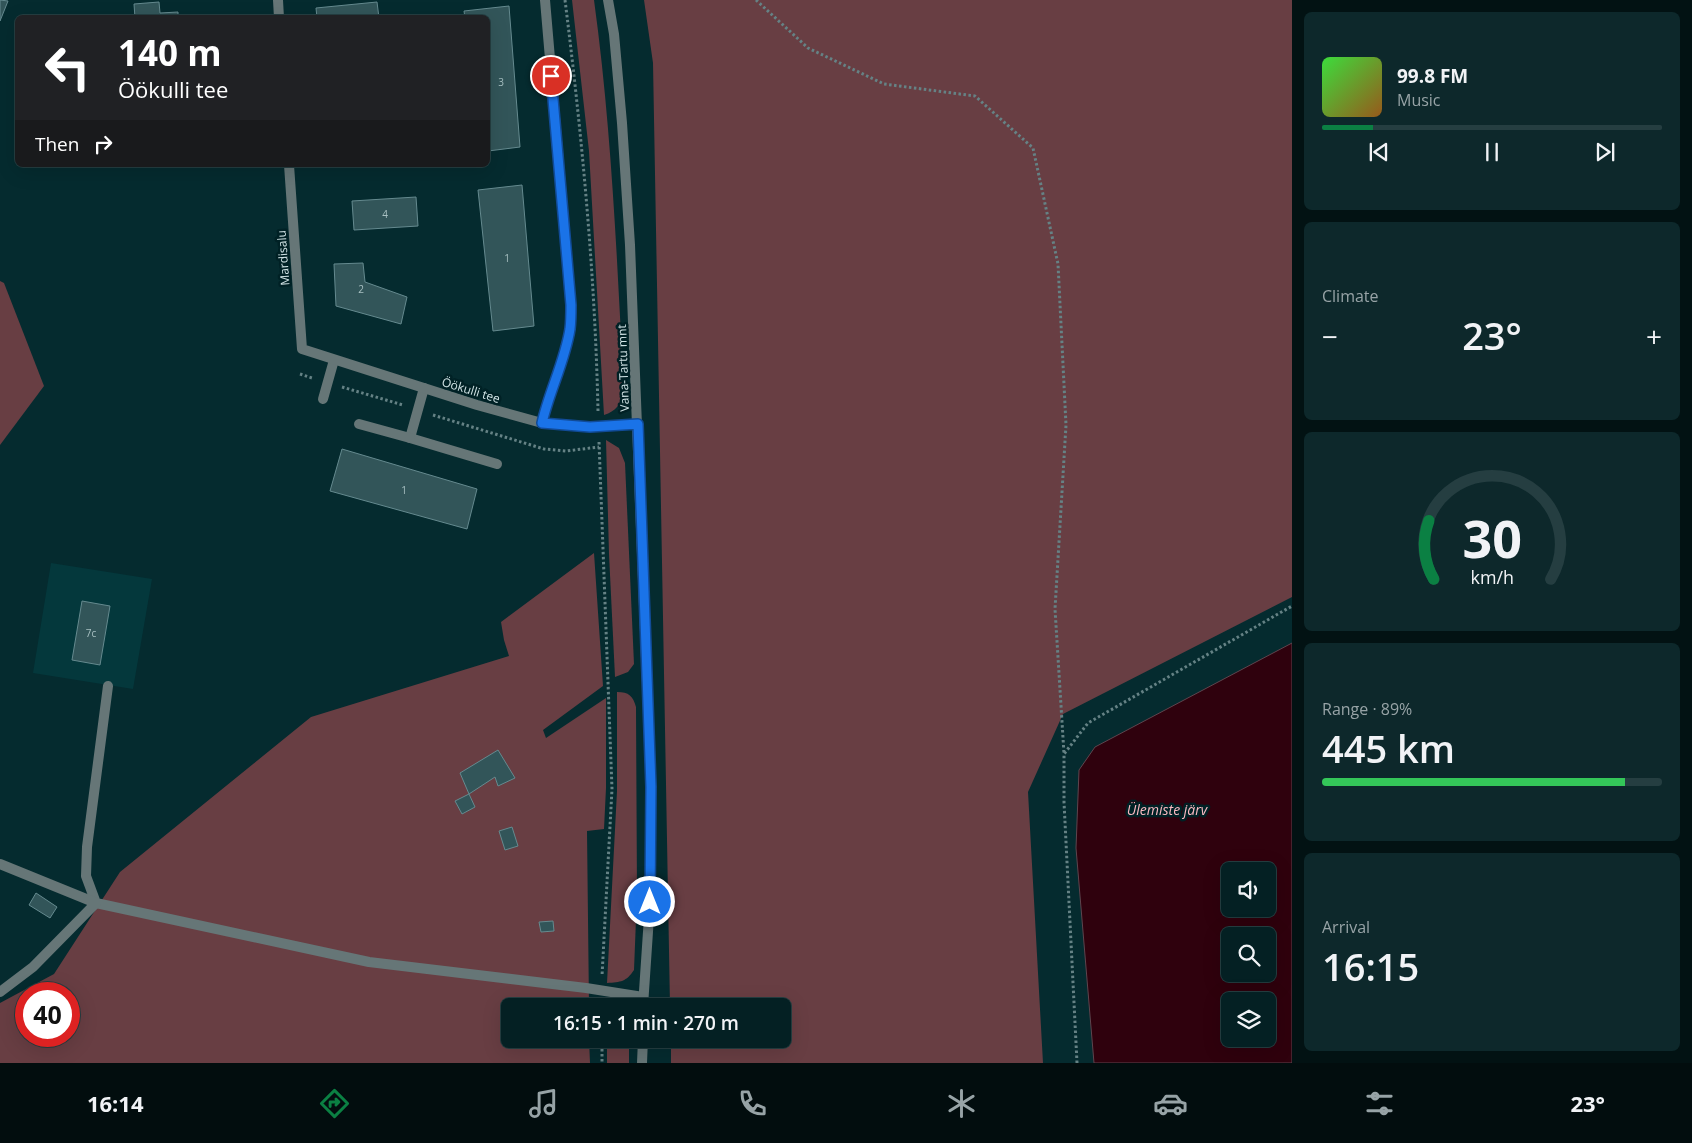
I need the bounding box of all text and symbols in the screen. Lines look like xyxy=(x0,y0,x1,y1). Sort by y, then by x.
text: 140 m xyxy=(118,29,222,76)
icon: left xyxy=(35,35,100,100)
pin xyxy=(530,55,572,97)
icon: arrive xyxy=(537,62,565,90)
text: 99.8 FM xyxy=(1397,63,1468,89)
text: Öökulli tee xyxy=(118,74,228,104)
house number: 3 xyxy=(498,75,504,89)
text: Music xyxy=(1397,89,1441,111)
icon: right xyxy=(89,130,117,158)
text: Then xyxy=(35,131,79,157)
icon: previous xyxy=(1365,138,1393,166)
icon: pause xyxy=(1478,138,1506,166)
icon: next xyxy=(1591,138,1619,166)
house number: 4 xyxy=(382,207,388,221)
street label: Mardisalu xyxy=(273,230,293,286)
house number: 1 xyxy=(504,251,510,265)
house number: 2 xyxy=(358,282,364,296)
text: Climate xyxy=(1322,285,1379,307)
text: 23° xyxy=(1462,309,1522,361)
text: − xyxy=(1322,317,1338,355)
text: + xyxy=(1646,317,1662,355)
street label: Vana-Tartu mnt xyxy=(613,324,633,412)
street label: Öökulli tee xyxy=(440,373,503,407)
house number: 1 xyxy=(401,483,407,497)
text: 30 xyxy=(1462,502,1522,573)
text: km/h xyxy=(1470,565,1514,589)
house number: 7c xyxy=(86,626,96,640)
text: Range · 89% xyxy=(1322,698,1412,720)
text: 445 km xyxy=(1322,722,1455,774)
water label: Ülemiste järv xyxy=(1127,800,1209,819)
map controls xyxy=(1221,862,1276,1047)
button: sound xyxy=(1221,862,1276,917)
position arrow xyxy=(623,875,675,927)
text: Arrival xyxy=(1322,916,1370,938)
button: search xyxy=(1221,927,1276,982)
text: 16:15 xyxy=(1322,940,1419,992)
speed limit sign: 40 xyxy=(15,982,80,1047)
button: layers xyxy=(1221,992,1276,1047)
text: 16:15 · 1 min · 270 m xyxy=(553,1010,739,1036)
icon: directions xyxy=(317,1086,352,1121)
icon: music xyxy=(526,1086,561,1121)
icon: phone xyxy=(735,1086,770,1121)
icon: climate xyxy=(944,1086,979,1121)
icon: car xyxy=(1153,1086,1188,1121)
icon: filters xyxy=(1362,1086,1397,1121)
text: 16:14 xyxy=(87,1088,144,1118)
text: 23° xyxy=(1570,1088,1605,1118)

